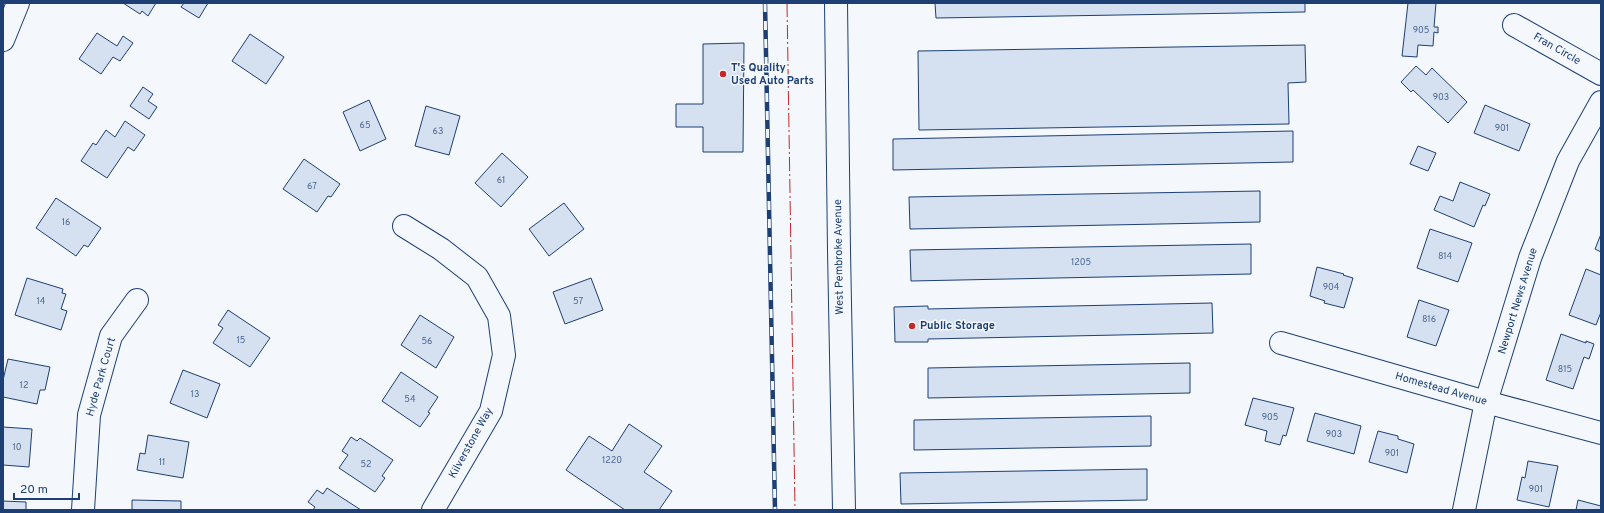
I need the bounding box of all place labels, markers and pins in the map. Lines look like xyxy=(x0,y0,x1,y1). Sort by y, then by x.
place label: T's Quality Used Auto Parts xyxy=(731,61,814,88)
marker: T's Quality Used Auto Parts xyxy=(718,69,728,79)
place label: Public Storage xyxy=(920,319,995,333)
marker: Public Storage xyxy=(907,321,917,331)

